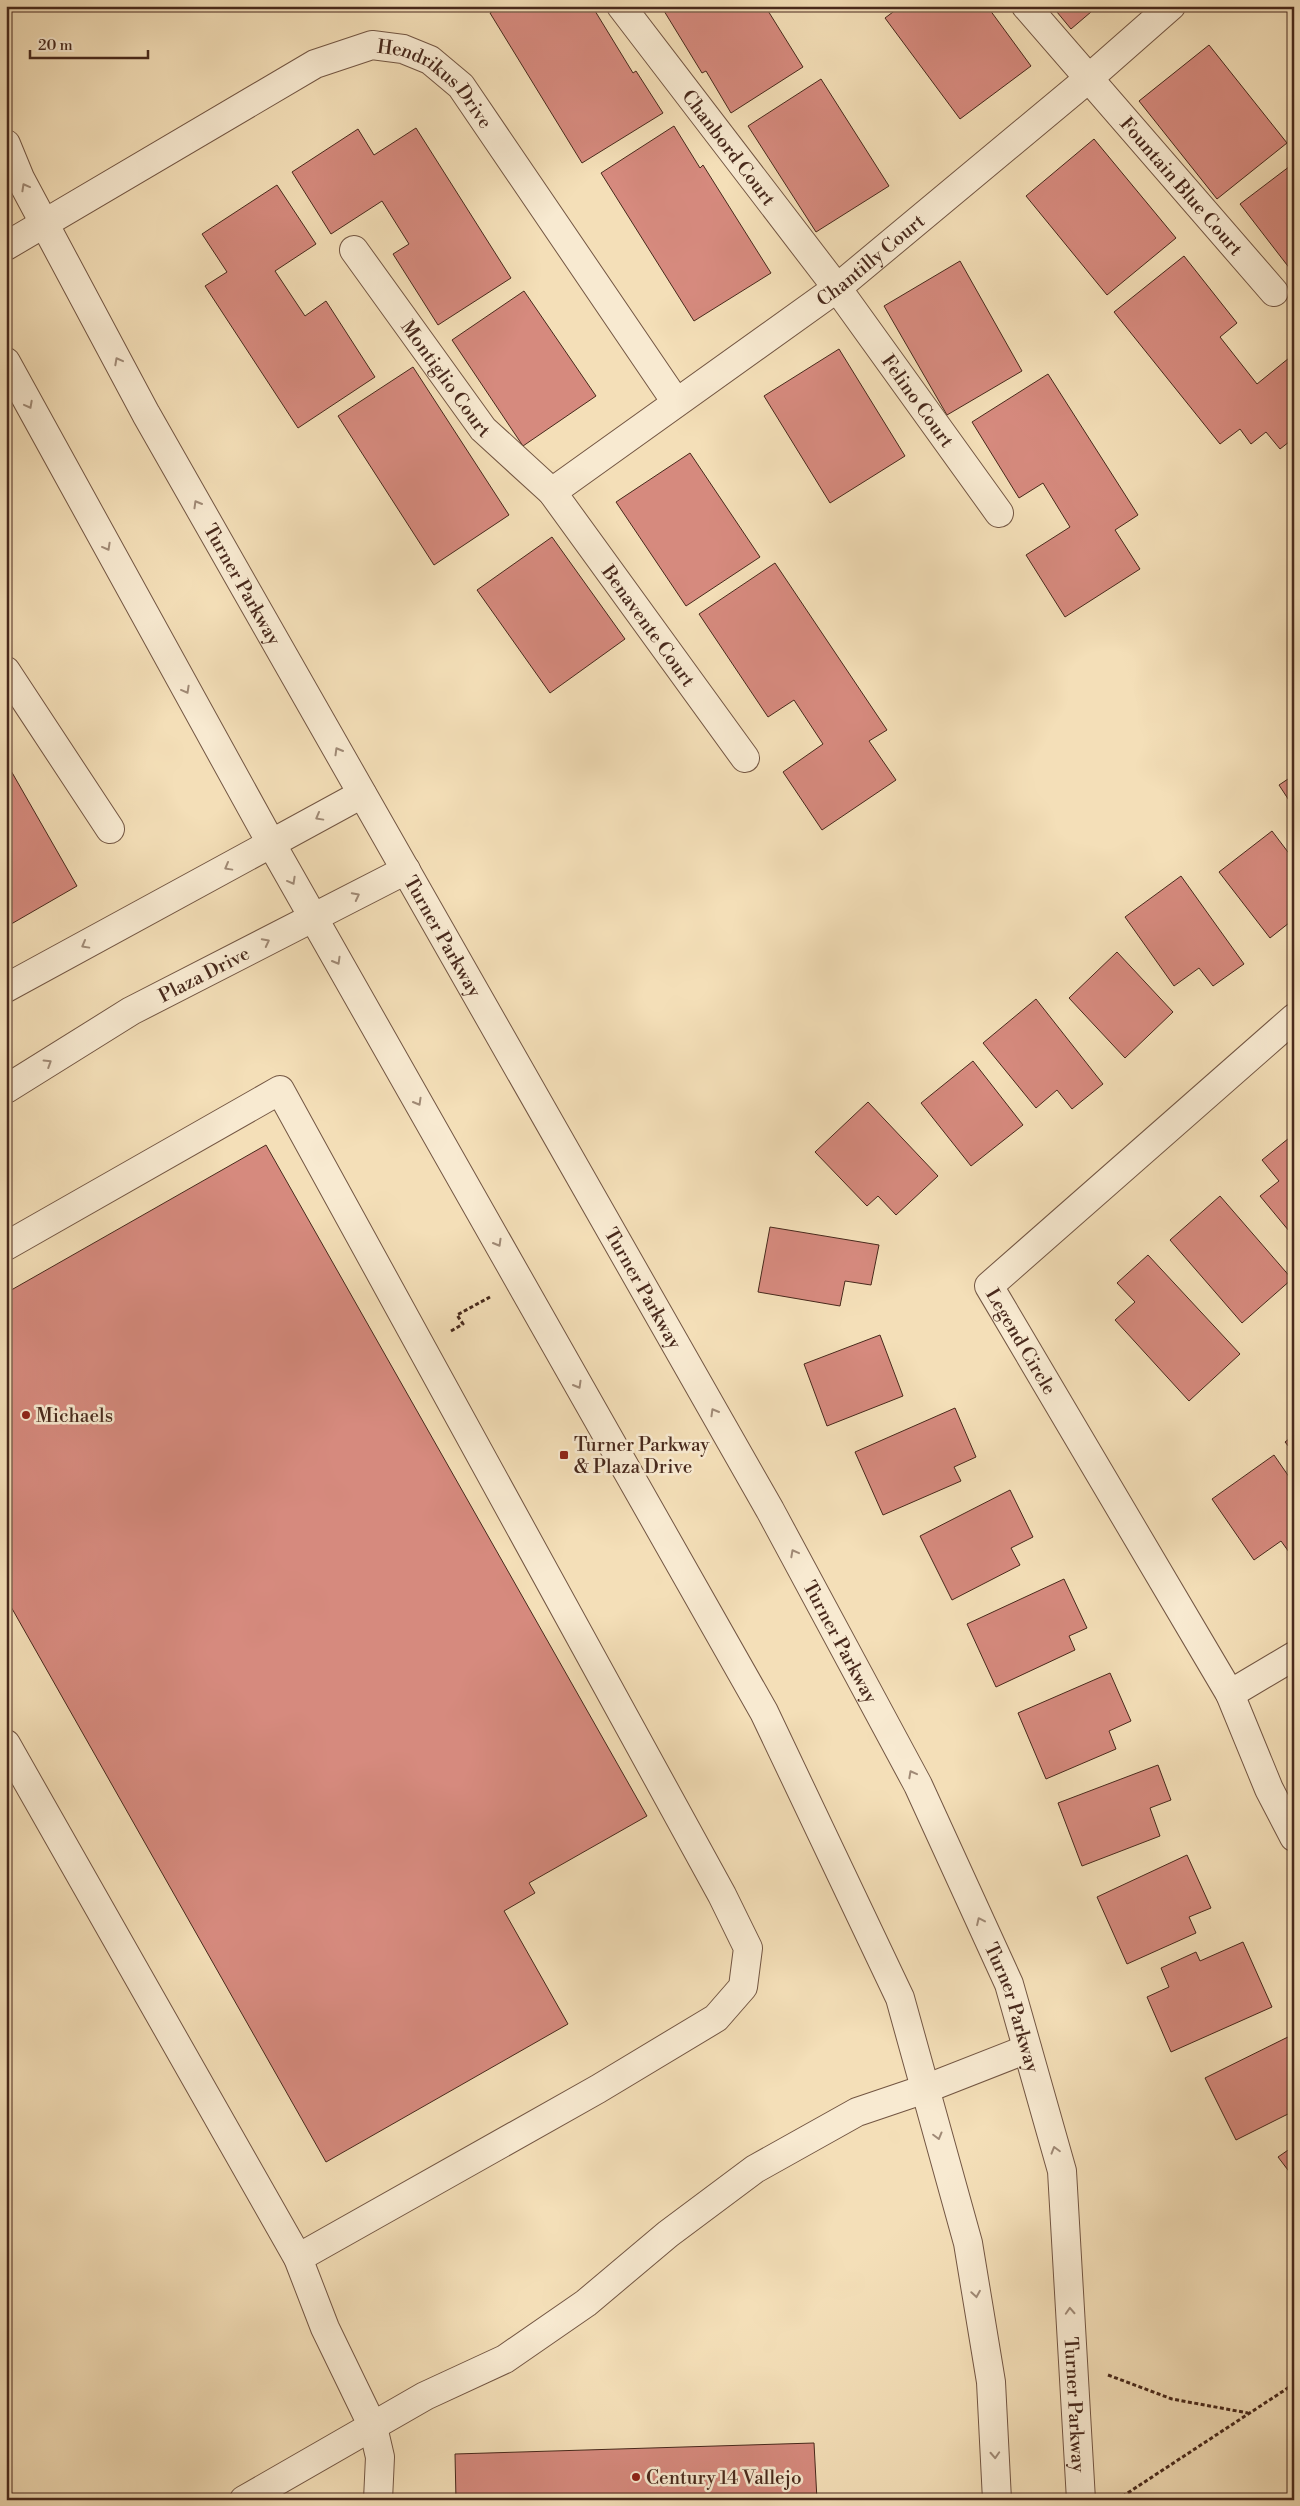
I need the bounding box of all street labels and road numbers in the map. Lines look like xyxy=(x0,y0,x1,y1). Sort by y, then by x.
street label: Hendrikus Drive xyxy=(376,35,497,133)
street label: Chanbord Court xyxy=(676,85,781,211)
street label: Fountain Blue Court xyxy=(1115,112,1248,261)
street label: Chantilly Court xyxy=(812,209,930,312)
street label: Montiglio Court xyxy=(395,316,495,443)
street label: Felino Court xyxy=(876,350,959,453)
street label: Turner Parkway xyxy=(198,520,286,650)
street label: Benavente Court xyxy=(595,560,700,692)
street label: Turner Parkway xyxy=(398,872,487,1002)
street label: Plaza Drive xyxy=(154,941,254,1008)
street label: Turner Parkway xyxy=(599,1224,687,1354)
street label: Legend Circle xyxy=(980,1284,1061,1399)
street label: Turner Parkway xyxy=(797,1577,883,1708)
street label: Turner Parkway xyxy=(979,1939,1045,2076)
street label: Turner Parkway xyxy=(1059,2336,1090,2474)

